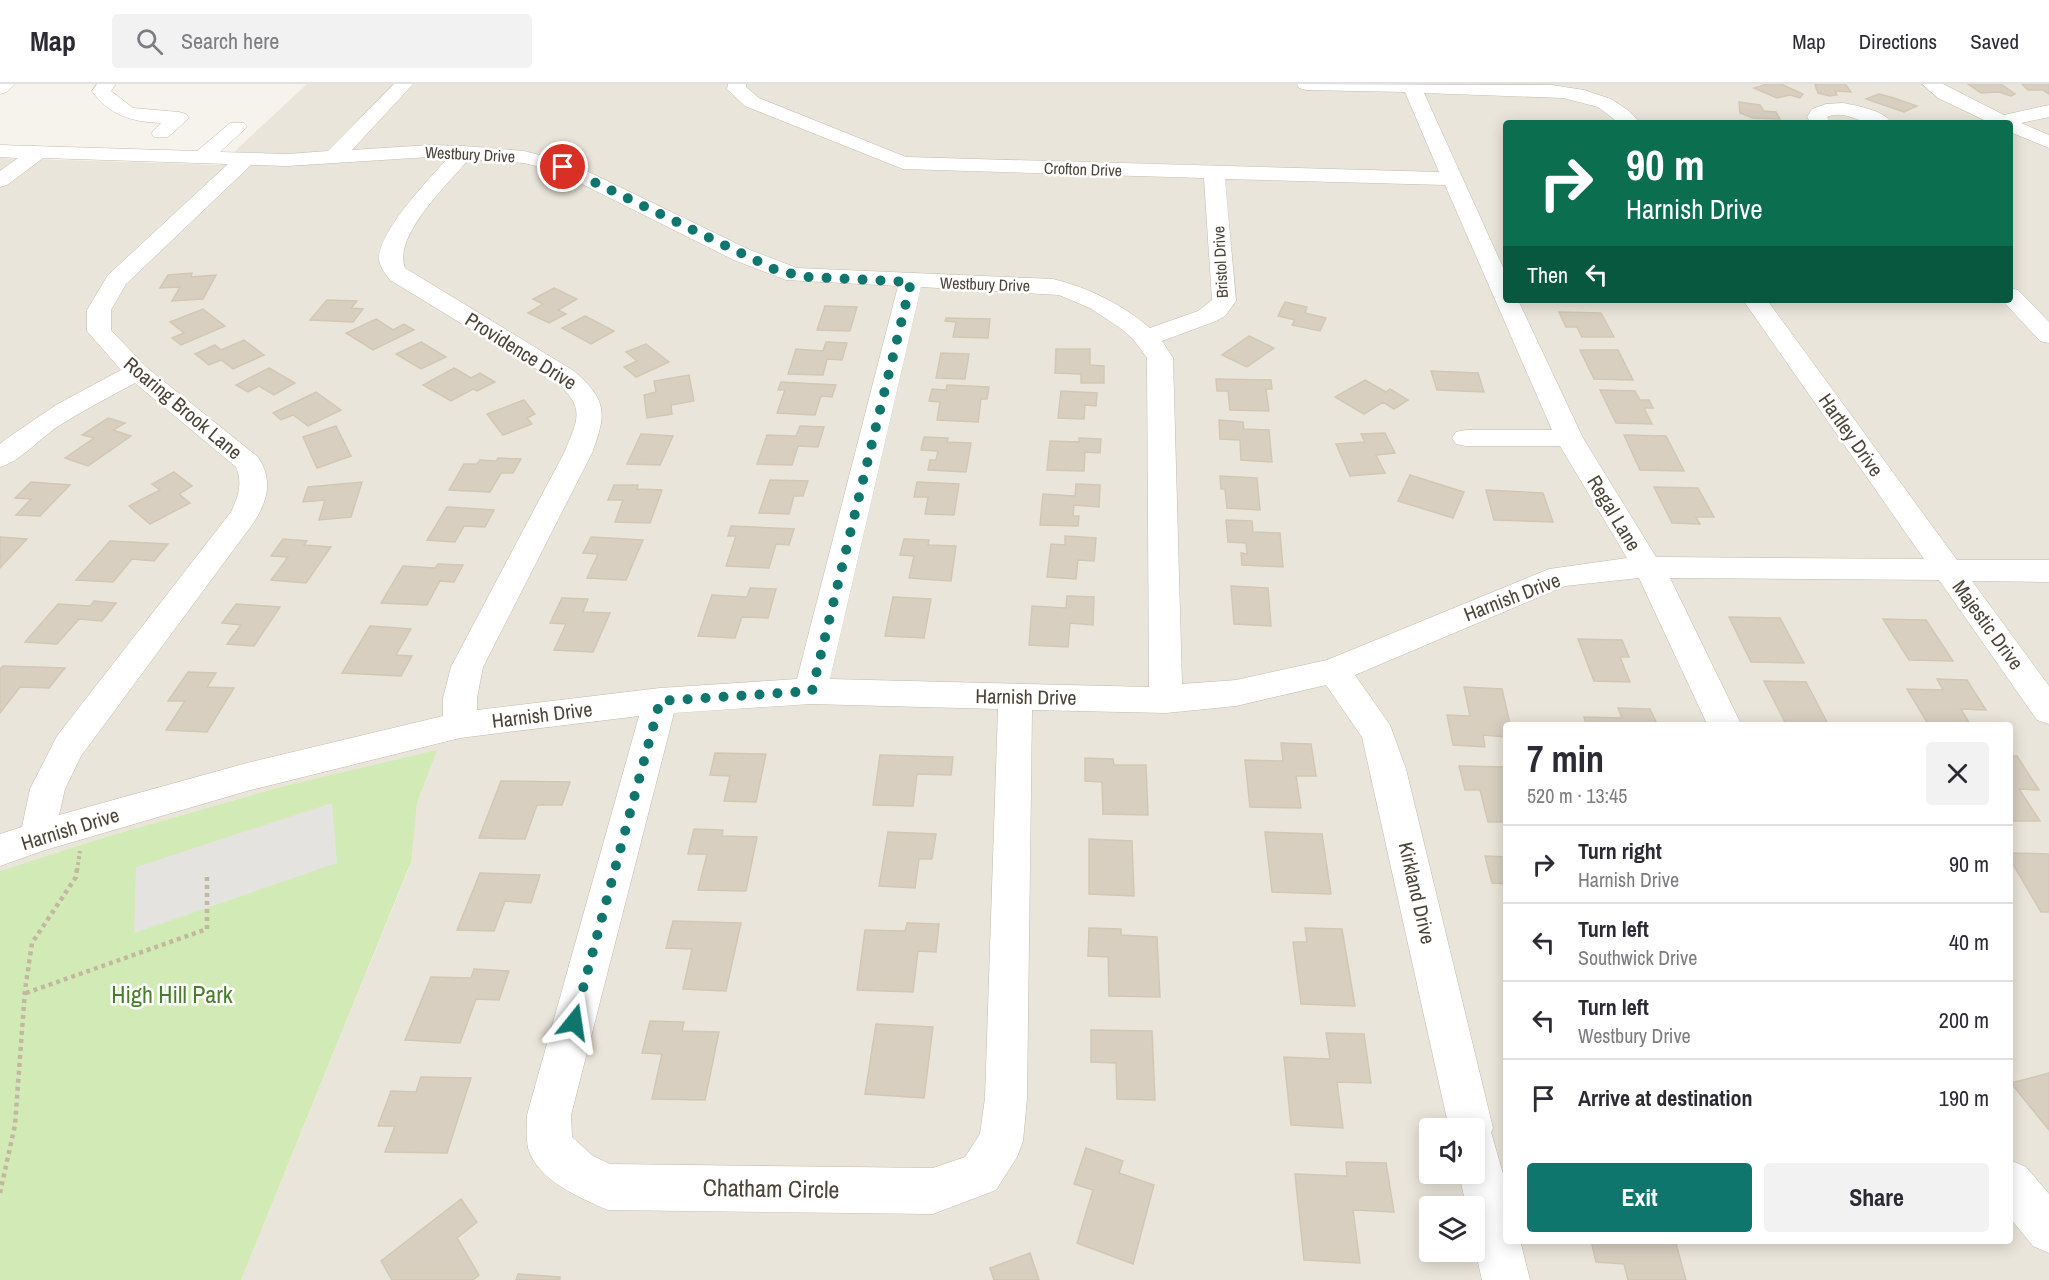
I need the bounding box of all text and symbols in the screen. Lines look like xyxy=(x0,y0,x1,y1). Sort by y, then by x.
search box xyxy=(112,14,532,68)
text: Map xyxy=(30,22,76,60)
icon: search xyxy=(133,25,166,58)
text: Search here xyxy=(181,26,279,56)
text: Map xyxy=(1792,27,1826,56)
text: Directions xyxy=(1859,27,1937,56)
text: Saved xyxy=(1970,27,2019,56)
text: 90 m xyxy=(1626,137,1705,193)
street label: Westbury Drive xyxy=(424,141,516,167)
pin xyxy=(537,141,588,192)
icon: right xyxy=(1527,144,1605,222)
icon: arrive xyxy=(546,150,579,183)
street label: Crofton Drive xyxy=(1044,157,1122,181)
text: Harnish Drive xyxy=(1626,191,1763,227)
street label: Bristol Drive xyxy=(1207,225,1233,299)
icon: left xyxy=(1580,258,1613,291)
text: Then xyxy=(1527,260,1568,290)
street label: Westbury Drive xyxy=(940,271,1030,297)
street label: Providence Drive xyxy=(460,306,582,396)
street label: Roaring Brook Lane xyxy=(118,350,248,465)
street label: Hartley Drive xyxy=(1813,388,1890,482)
street label: Regal Lane xyxy=(1581,470,1648,556)
street label: Harnish Drive xyxy=(1460,566,1564,627)
street label: Majestic Drive xyxy=(1947,574,2030,675)
street label: Harnish Drive xyxy=(975,682,1077,711)
street label: Harnish Drive xyxy=(490,695,594,734)
text: 7 min xyxy=(1527,735,1604,783)
button: close xyxy=(1926,742,1989,805)
text: 520 m · 13:45 xyxy=(1527,782,1627,809)
street label: Harnish Drive xyxy=(18,801,122,856)
text: Turn right xyxy=(1578,836,1662,866)
street label: Kirkland Drive xyxy=(1393,839,1442,947)
icon: right xyxy=(1527,848,1560,881)
text: 90 m xyxy=(1949,849,1989,879)
text: Harnish Drive xyxy=(1578,866,1679,893)
text: Turn left xyxy=(1578,914,1649,944)
icon: left xyxy=(1527,926,1560,959)
text: 40 m xyxy=(1949,927,1989,957)
text: Southwick Drive xyxy=(1578,944,1697,971)
park label: High Hill Park xyxy=(111,978,233,1010)
position arrow xyxy=(542,990,606,1054)
text: Turn left xyxy=(1578,992,1649,1022)
icon: left xyxy=(1527,1004,1560,1037)
text: 200 m xyxy=(1939,1005,1989,1035)
text: Westbury Drive xyxy=(1578,1022,1691,1049)
icon: arrive xyxy=(1527,1082,1560,1115)
text: Arrive at destination xyxy=(1578,1083,1752,1113)
text: 190 m xyxy=(1939,1083,1989,1113)
map controls xyxy=(1419,1118,1485,1262)
button: sound xyxy=(1419,1118,1485,1184)
button: Exit xyxy=(1527,1163,1752,1232)
button: Share xyxy=(1764,1163,1989,1232)
street label: Chatham Circle xyxy=(702,1171,840,1205)
button: layers xyxy=(1419,1196,1485,1262)

